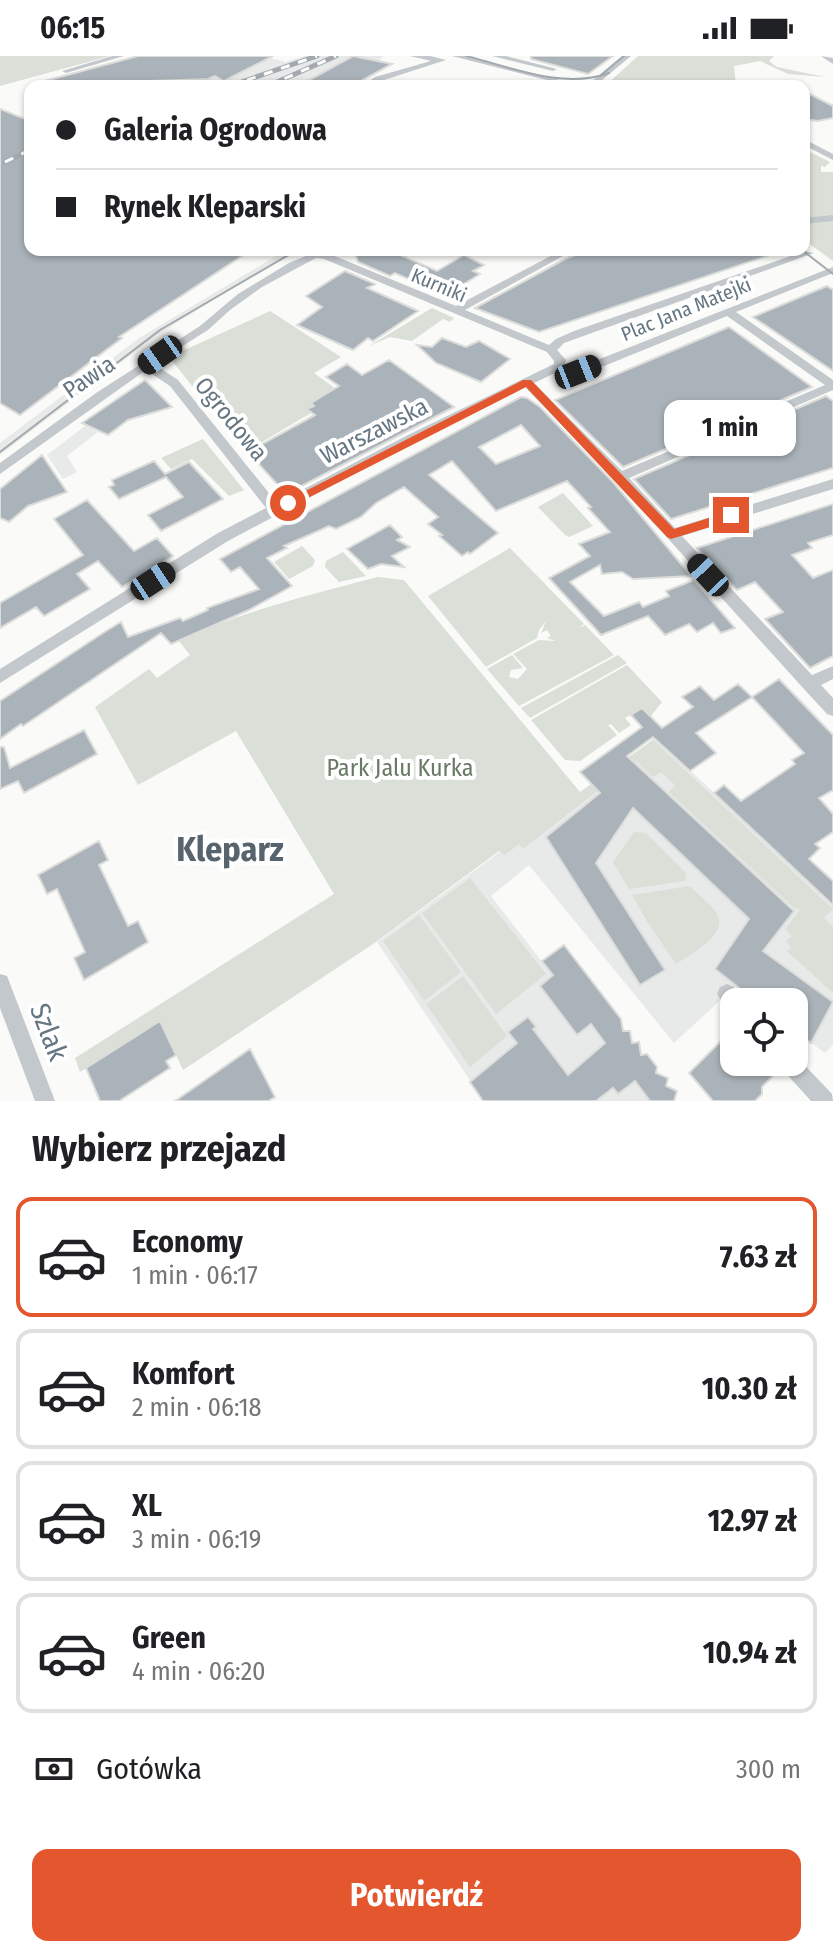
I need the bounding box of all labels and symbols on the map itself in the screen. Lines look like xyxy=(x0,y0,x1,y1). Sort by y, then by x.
street label: Kurniki xyxy=(408,263,470,307)
street label: Plac Jana Matejki xyxy=(617,272,755,346)
car xyxy=(133,331,187,379)
street label: Pawia xyxy=(58,350,120,404)
car xyxy=(551,352,605,392)
street label: Ogrodowa xyxy=(189,372,273,466)
street label: Warszawska xyxy=(316,392,432,470)
callout: 1 min xyxy=(665,399,797,455)
route start xyxy=(270,485,306,521)
route end xyxy=(713,497,749,533)
car xyxy=(683,549,733,601)
car xyxy=(126,558,180,604)
park label: Park Jalu Kurka xyxy=(327,754,473,782)
district label: Kleparz xyxy=(176,829,284,870)
street label: Szlak xyxy=(23,999,75,1066)

